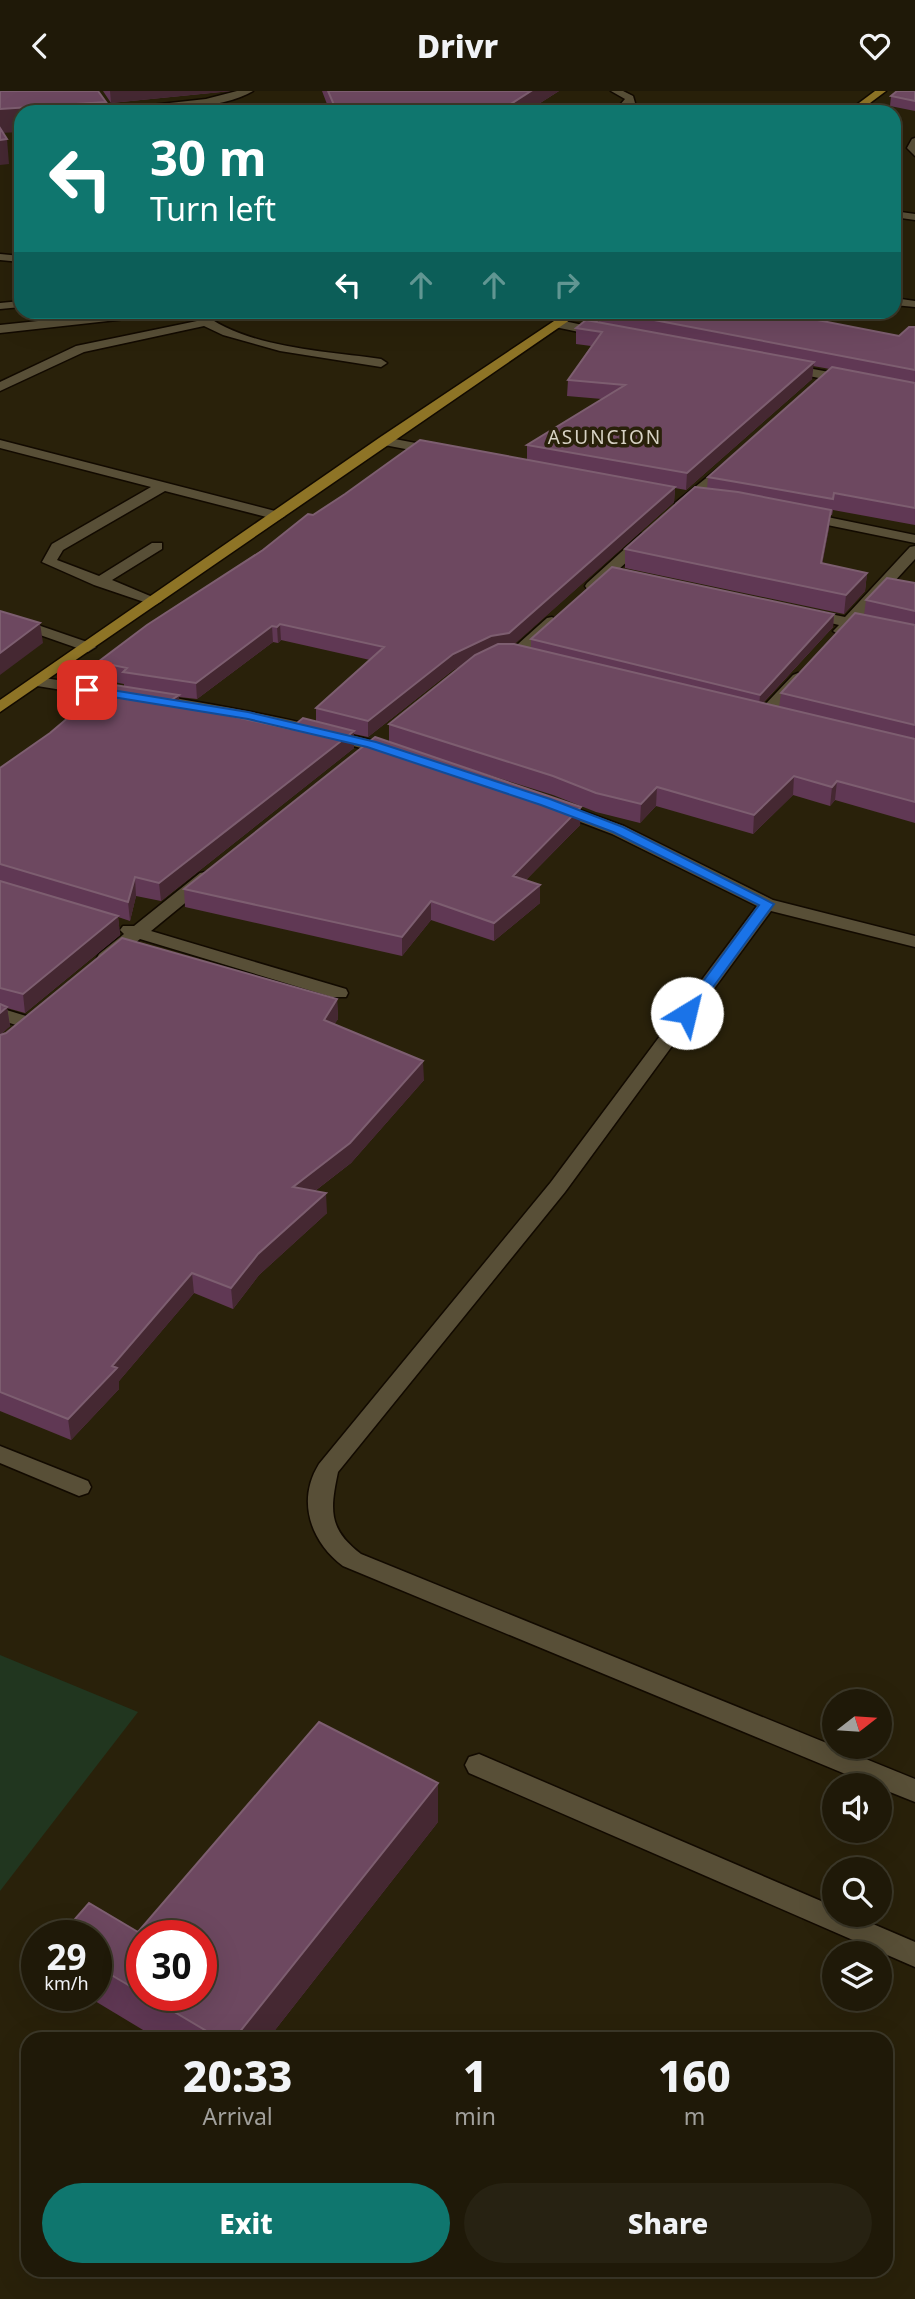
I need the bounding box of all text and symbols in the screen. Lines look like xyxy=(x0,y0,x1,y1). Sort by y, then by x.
text: Drivr xyxy=(417,24,498,67)
icon: back xyxy=(21,27,59,65)
icon: heart xyxy=(856,27,894,65)
text: 30 m xyxy=(150,124,267,190)
icon: left xyxy=(35,133,126,224)
text: Turn left xyxy=(150,187,276,230)
icon: left xyxy=(329,266,367,304)
icon: ahead xyxy=(402,266,440,304)
icon: ahead xyxy=(475,266,513,304)
icon: right xyxy=(548,266,586,304)
district label: ASUNCION xyxy=(548,424,662,450)
pin xyxy=(57,660,117,720)
icon: arrive xyxy=(68,671,106,709)
position arrow xyxy=(650,976,724,1050)
north arrow xyxy=(822,1689,892,1759)
map controls xyxy=(822,1689,892,2011)
button: sound xyxy=(822,1773,892,1843)
button: search xyxy=(822,1857,892,1927)
speed limit sign: 30 xyxy=(126,1920,217,2011)
text: 29 xyxy=(46,1933,87,1980)
button: layers xyxy=(822,1941,892,2011)
text: km/h xyxy=(44,1971,89,1995)
text: 20:33 xyxy=(183,2047,292,2104)
text: 1 xyxy=(463,2047,487,2104)
text: 160 xyxy=(658,2047,731,2104)
text: Arrival xyxy=(203,2100,273,2132)
text: min xyxy=(454,2100,496,2132)
text: m xyxy=(684,2100,705,2132)
button: Exit xyxy=(42,2183,450,2263)
button: Share xyxy=(464,2183,872,2263)

